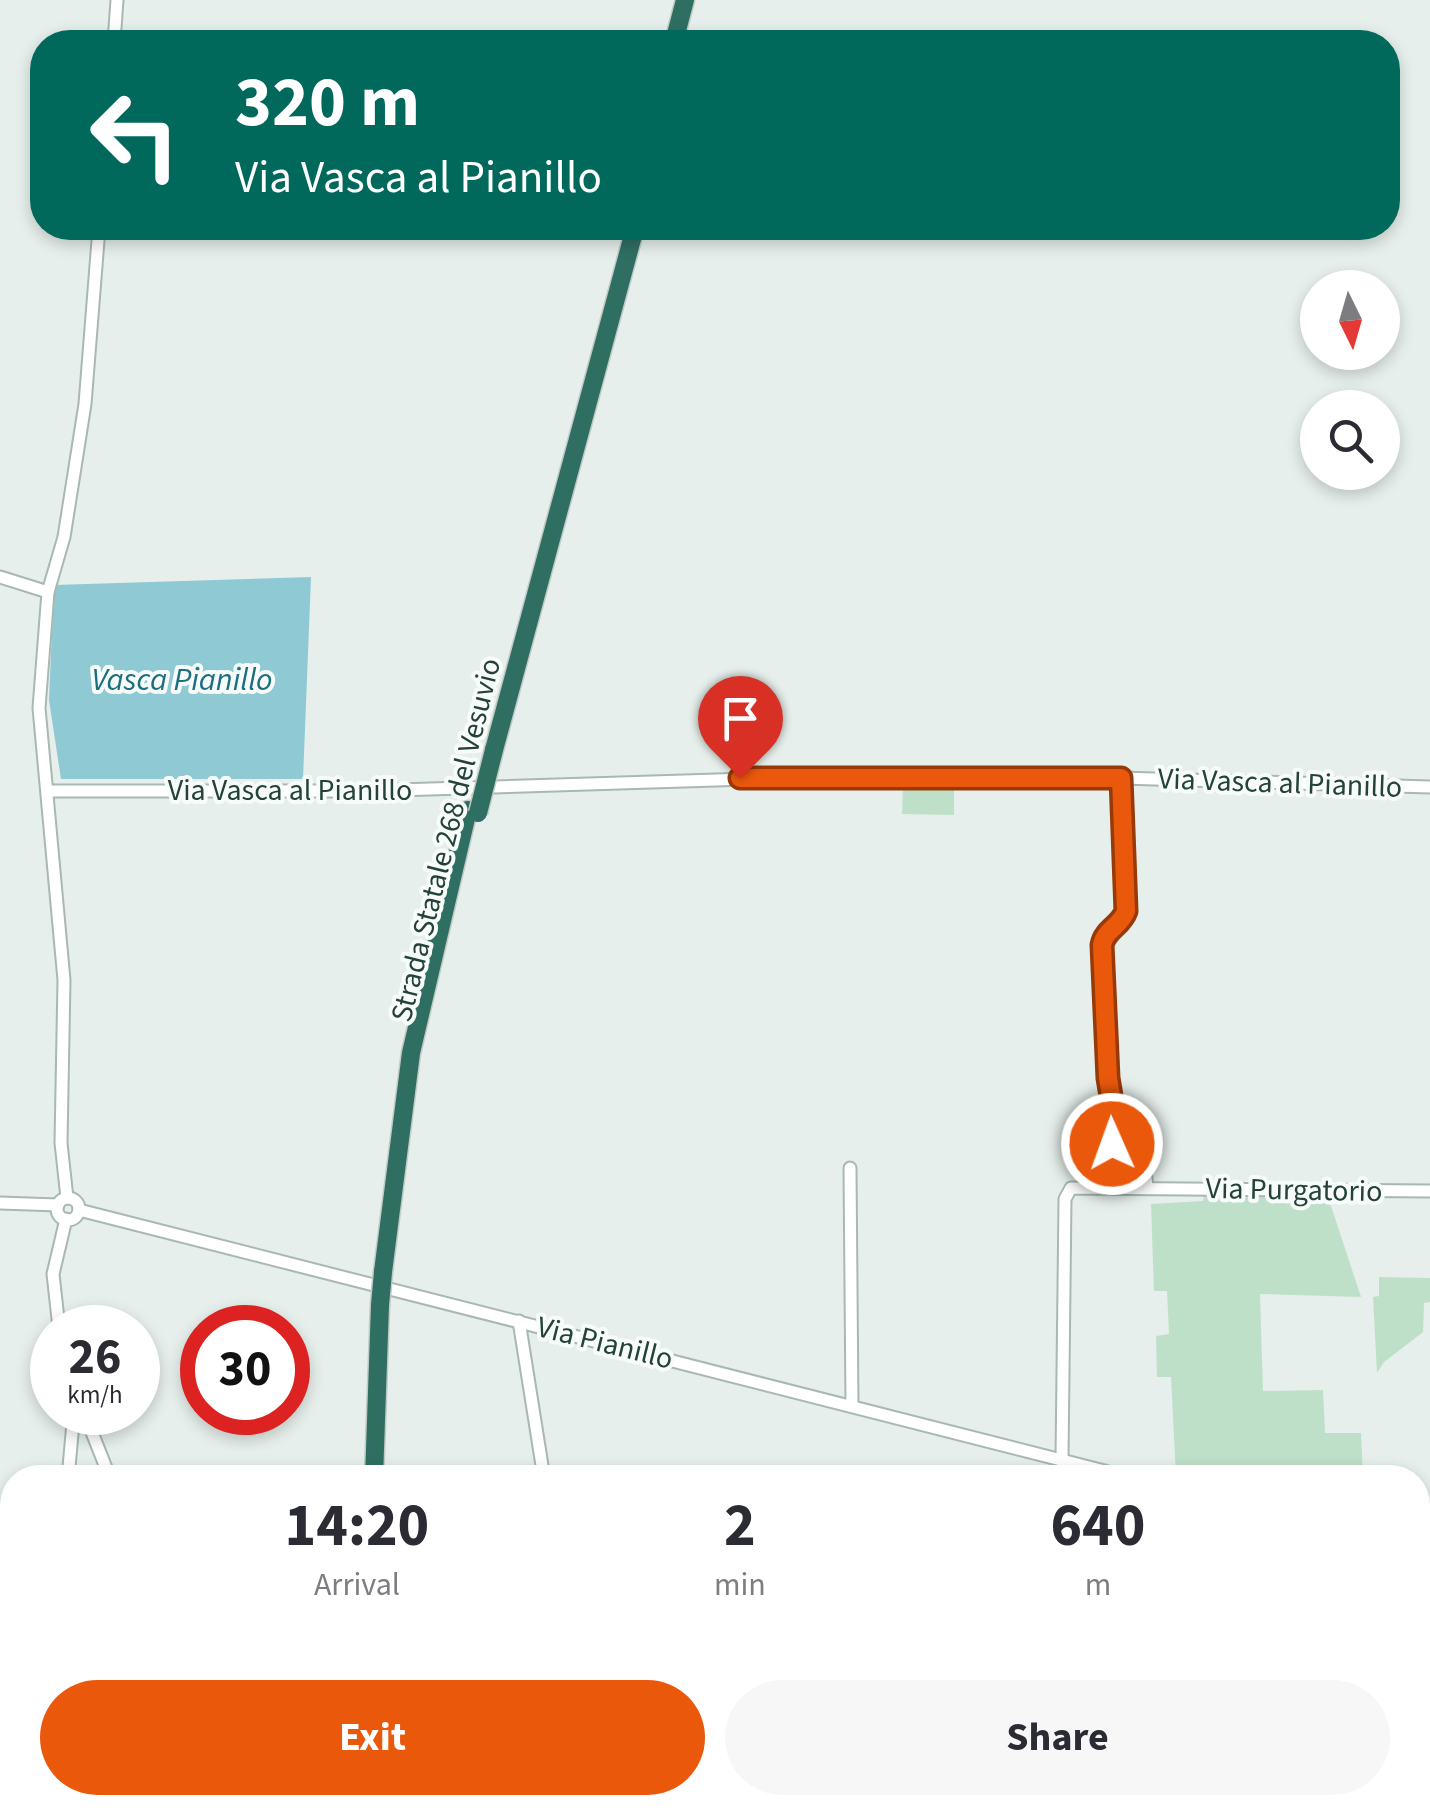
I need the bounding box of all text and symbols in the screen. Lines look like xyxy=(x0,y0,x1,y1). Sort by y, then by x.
text: 320 m xyxy=(235,53,420,153)
icon: left xyxy=(70,70,200,200)
text: Via Vasca al Pianillo xyxy=(235,146,602,210)
north arrow xyxy=(1300,270,1400,370)
map controls xyxy=(1300,270,1400,490)
button: search xyxy=(1300,390,1400,490)
street label: Strada Statale 268 del Vesuvio xyxy=(380,654,512,1026)
water label: Vasca Pianillo xyxy=(91,657,273,703)
pin xyxy=(698,676,783,779)
icon: arrive xyxy=(713,691,768,746)
street label: Via Vasca al Pianillo xyxy=(1157,757,1403,809)
street label: Via Vasca al Pianillo xyxy=(168,769,412,812)
position arrow xyxy=(1060,1092,1164,1196)
street label: Via Purgatorio xyxy=(1205,1167,1383,1213)
speed limit sign: 30 xyxy=(180,1305,310,1435)
street label: Via Pianillo xyxy=(532,1305,678,1381)
text: 26 xyxy=(69,1322,121,1393)
text: km/h xyxy=(67,1377,123,1413)
text: 14:20 xyxy=(285,1484,429,1569)
text: 2 xyxy=(724,1484,756,1569)
text: 640 xyxy=(1050,1484,1145,1569)
text: Arrival xyxy=(314,1562,400,1608)
text: min xyxy=(714,1562,766,1608)
text: m xyxy=(1085,1562,1111,1608)
button: Exit xyxy=(40,1680,705,1795)
button: Share xyxy=(725,1680,1390,1795)

